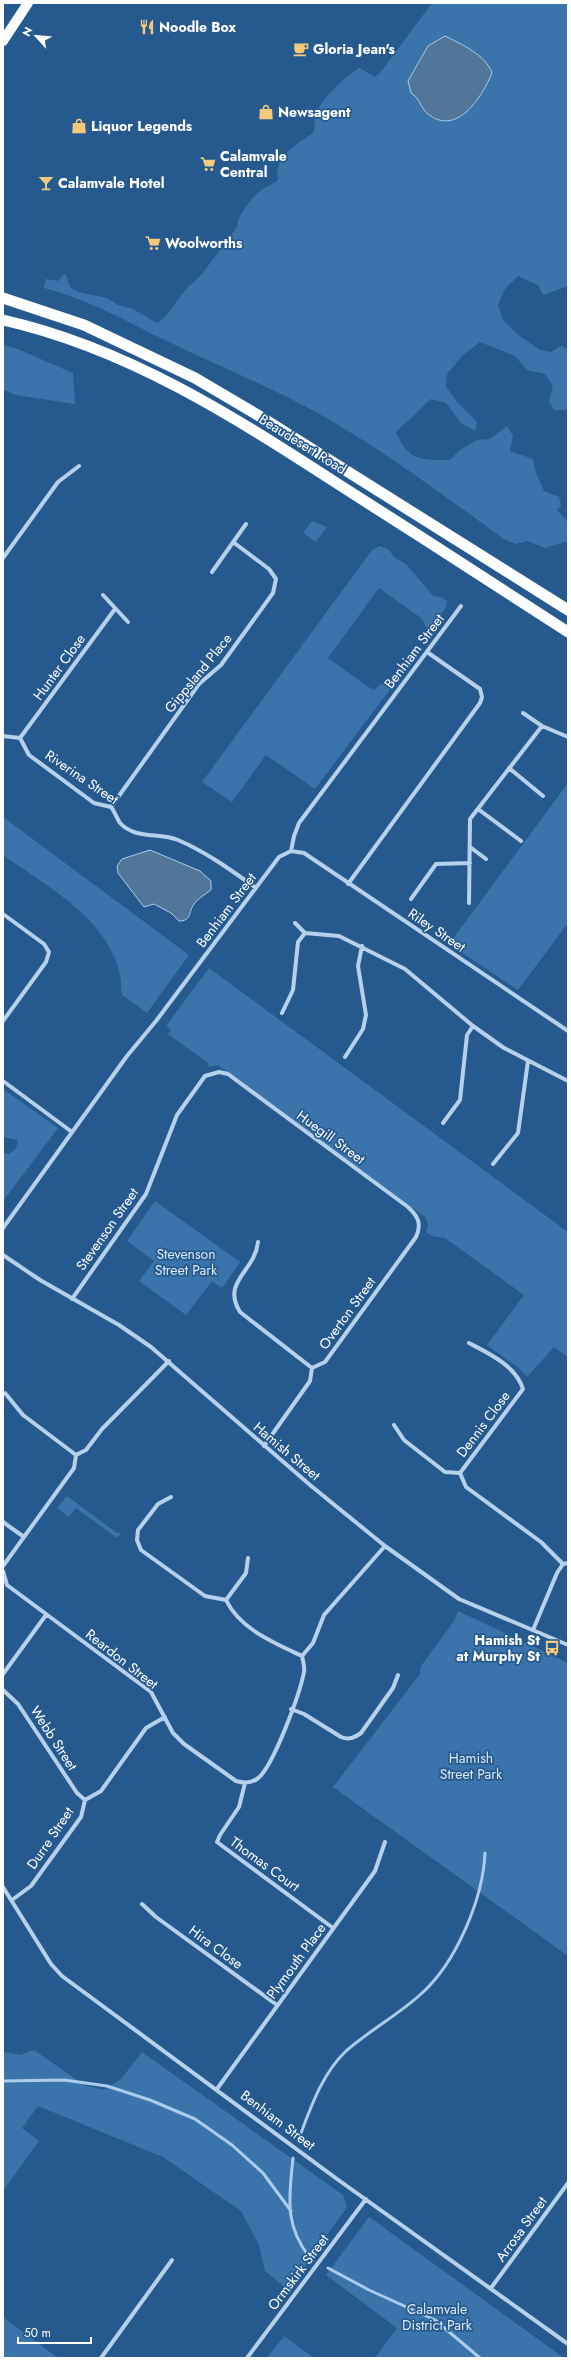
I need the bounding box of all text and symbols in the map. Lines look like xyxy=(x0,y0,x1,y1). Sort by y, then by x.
north arrow xyxy=(16,16,56,56)
place label: Noodle Box xyxy=(159,17,237,37)
restaurant icon: Noodle Box xyxy=(138,18,156,36)
text: N xyxy=(18,24,36,39)
place label: Gloria Jean's xyxy=(313,39,396,59)
cafe icon: Gloria Jean's xyxy=(292,40,310,58)
place label: Newsagent xyxy=(278,102,351,122)
shop icon: Newsagent xyxy=(257,103,275,121)
place label: Liquor Legends xyxy=(91,116,193,136)
shop icon: Liquor Legends xyxy=(70,117,88,135)
place label: Calamvale Central xyxy=(220,146,287,182)
supermarket icon: Calamvale Central xyxy=(199,155,217,173)
place label: Calamvale Hotel xyxy=(58,173,165,193)
bar icon: Calamvale Hotel xyxy=(37,174,55,192)
place label: Woolworths xyxy=(165,233,243,253)
supermarket icon: Woolworths xyxy=(144,234,162,252)
street label: Beaudesert Road xyxy=(255,409,351,479)
street label: Benhiam Street xyxy=(379,609,449,692)
street label: Gippsland Place xyxy=(160,629,236,717)
street label: Hunter Close xyxy=(28,630,90,704)
street label: Riverina Street xyxy=(41,745,123,809)
street label: Benhiam Street xyxy=(191,868,261,951)
street label: Riley Street xyxy=(404,903,470,957)
street label: Huegill Street xyxy=(293,1105,370,1169)
street label: Stevenson Street xyxy=(71,1183,143,1274)
park label: Stevenson Street Park xyxy=(155,1244,218,1280)
street label: Overton Street xyxy=(314,1272,380,1353)
street label: Dennis Close xyxy=(451,1387,515,1461)
street label: Hamish Street xyxy=(249,1417,325,1485)
street label: Reardon Street xyxy=(81,1624,163,1694)
place label: Hamish St at Murphy St xyxy=(456,1630,541,1666)
bus stop icon: Hamish St at Murphy St xyxy=(543,1639,561,1657)
street label: Webb Street xyxy=(26,1702,83,1775)
park label: Hamish Street Park xyxy=(440,1748,503,1784)
street label: Durre Street xyxy=(22,1802,79,1873)
street label: Thomas Court xyxy=(226,1832,304,1896)
street label: Plymouth Place xyxy=(262,1919,330,2003)
street label: Hira Close xyxy=(185,1920,247,1974)
street label: Benhiam Street xyxy=(237,2085,320,2155)
street label: Arrosa Street xyxy=(490,2192,552,2266)
street label: Ormskirk Street xyxy=(263,2229,334,2314)
park label: Calamvale District Park xyxy=(402,2299,473,2335)
scale bar xyxy=(18,2319,91,2345)
text: 50 m xyxy=(24,2324,51,2342)

